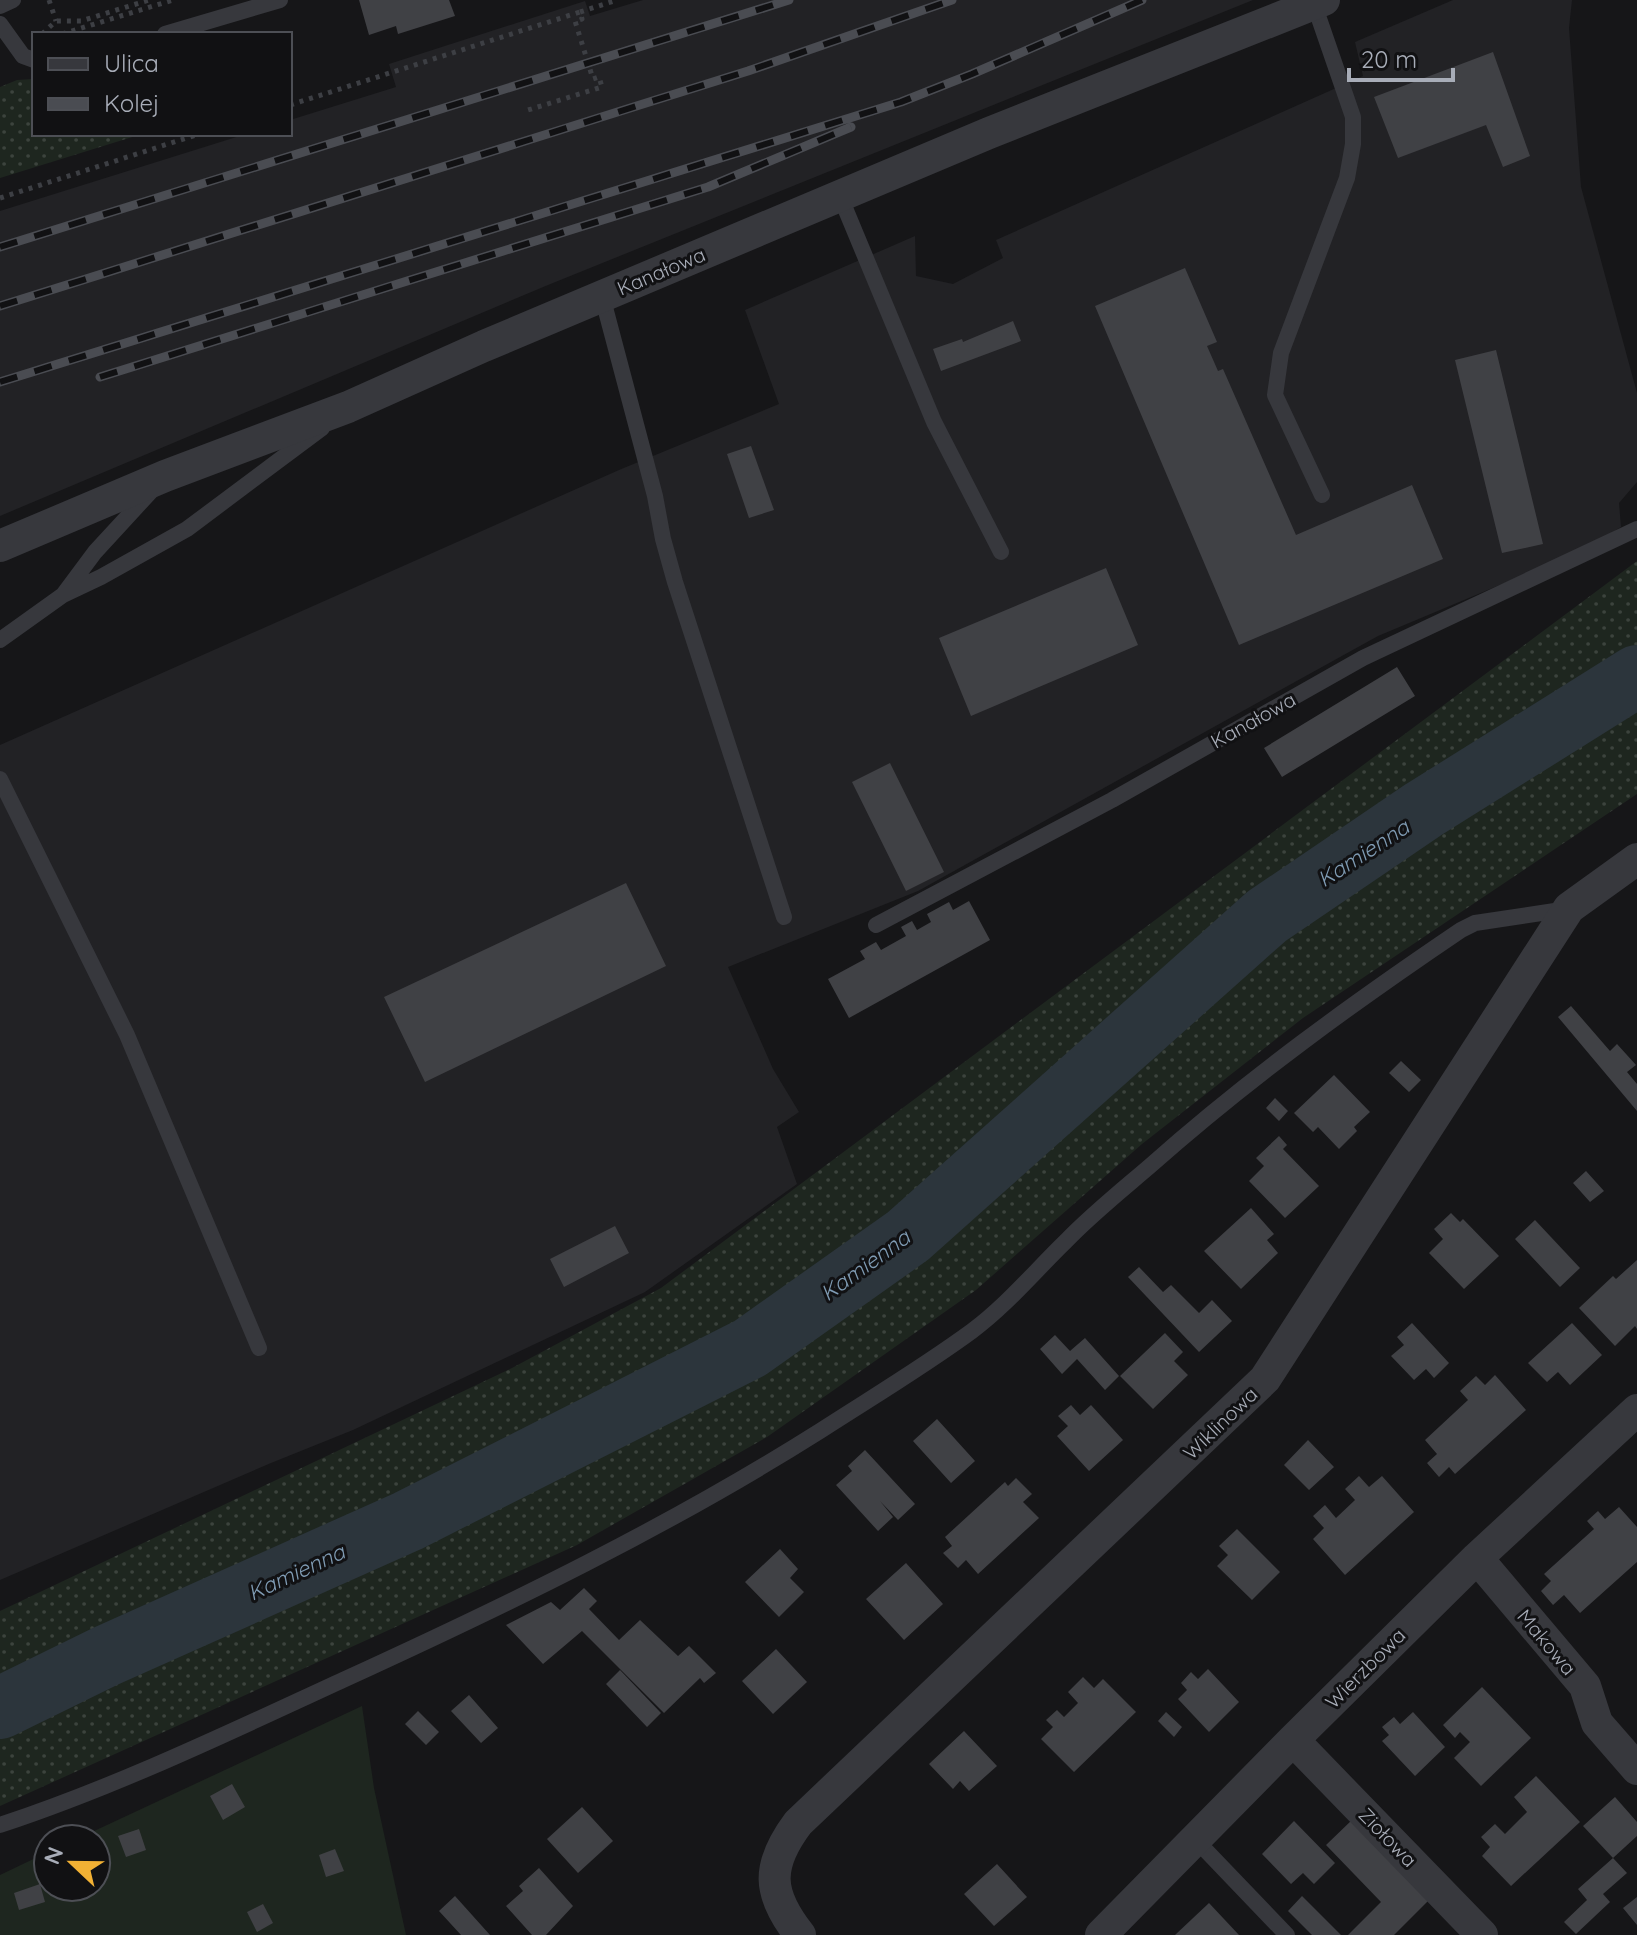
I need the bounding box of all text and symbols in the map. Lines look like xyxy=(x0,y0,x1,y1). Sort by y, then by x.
legend xyxy=(32,32,292,136)
scale bar xyxy=(1349,32,1453,82)
text: 20 m xyxy=(1361,44,1417,74)
text: Ulica xyxy=(104,48,159,78)
text: Kolej xyxy=(104,88,160,118)
street label: Kanałowa xyxy=(613,241,709,301)
street label: Kanałowa xyxy=(1206,686,1300,754)
water label: Kamienna xyxy=(1312,812,1416,893)
water label: Kamienna xyxy=(815,1222,917,1307)
street label: Wiklinowa xyxy=(1178,1381,1262,1465)
water label: Kamienna xyxy=(243,1537,351,1607)
street label: Makowa xyxy=(1512,1604,1582,1680)
street label: Wierzbowa xyxy=(1320,1623,1410,1713)
street label: Ziołowa xyxy=(1354,1802,1422,1872)
north arrow xyxy=(32,1823,112,1903)
text: N xyxy=(37,1843,69,1868)

